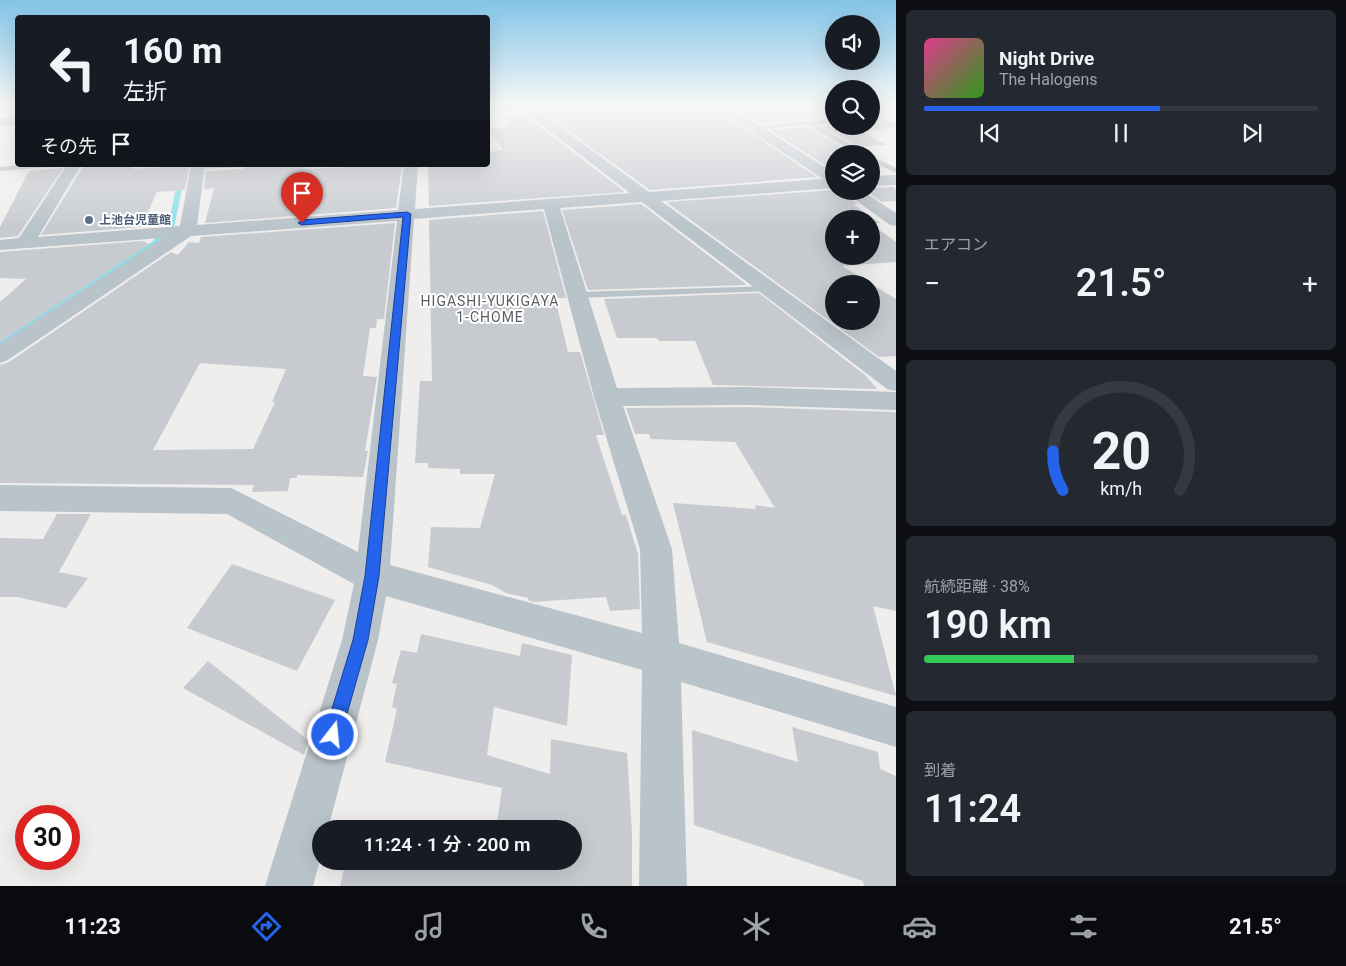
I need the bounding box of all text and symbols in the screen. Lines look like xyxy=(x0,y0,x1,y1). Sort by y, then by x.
map controls xyxy=(825,15,880,330)
button: sound xyxy=(825,15,880,70)
text: 160 m xyxy=(123,31,222,72)
icon: left xyxy=(40,35,105,100)
text: Night Drive xyxy=(999,47,1094,70)
text: The Halogens xyxy=(999,70,1098,89)
text: 左折 xyxy=(123,79,167,104)
button: search xyxy=(825,80,880,135)
icon: previous xyxy=(976,119,1004,147)
icon: pause xyxy=(1107,119,1135,147)
icon: next xyxy=(1238,119,1266,147)
icon: arrive xyxy=(107,130,135,158)
text: その先 xyxy=(40,135,97,158)
button: layers xyxy=(825,145,880,200)
pin xyxy=(281,172,323,223)
icon: arrive xyxy=(288,179,316,207)
button: + xyxy=(825,210,880,265)
place label: 上池台児童館 xyxy=(99,213,171,227)
marker: 上池台児童館 xyxy=(83,214,95,226)
text: エアコン xyxy=(924,235,988,254)
text: 21.5° xyxy=(1076,261,1166,305)
text: − xyxy=(924,267,940,300)
text: + xyxy=(1302,267,1318,300)
button: − xyxy=(825,275,880,330)
district label: HIGASHI-YUKIGAYA 1-CHOME xyxy=(421,293,559,325)
text: 20 xyxy=(1091,421,1151,482)
text: km/h xyxy=(1100,478,1142,499)
text: 航続距離 · 38% xyxy=(924,577,1030,596)
text: 190 km xyxy=(924,603,1052,647)
position arrow xyxy=(306,708,358,760)
text: 到着 xyxy=(924,761,956,780)
text: 11:24 xyxy=(924,787,1021,831)
speed limit sign: 30 xyxy=(15,805,80,870)
text: 11:24 · 1 分 · 200 m xyxy=(364,833,530,856)
icon: directions xyxy=(249,909,284,944)
icon: music xyxy=(412,909,447,944)
icon: phone xyxy=(576,909,611,944)
icon: climate xyxy=(739,909,774,944)
icon: car xyxy=(902,909,937,944)
icon: filters xyxy=(1066,909,1101,944)
text: 11:23 xyxy=(64,914,121,939)
text: 21.5° xyxy=(1229,914,1282,939)

